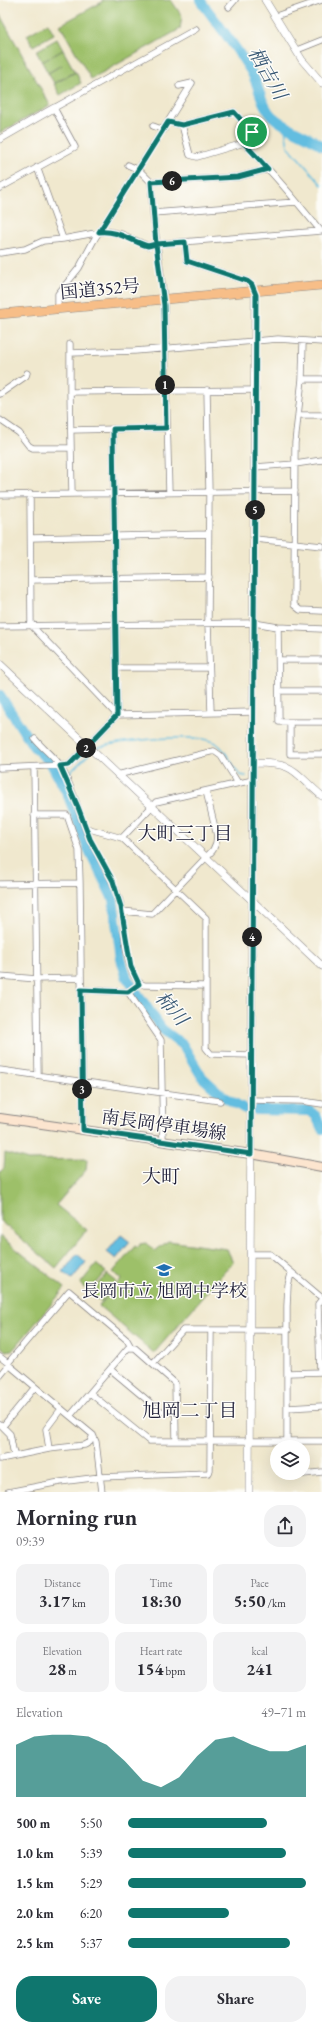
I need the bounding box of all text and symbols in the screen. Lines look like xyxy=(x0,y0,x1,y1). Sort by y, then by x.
water label: 栖吉川 xyxy=(242,42,294,106)
pin xyxy=(235,115,269,149)
icon: arrive xyxy=(241,121,263,143)
pin: 6 xyxy=(162,171,182,191)
text: 6 xyxy=(169,174,175,188)
street label: 国道352号 xyxy=(59,274,141,303)
pin: 1 xyxy=(155,375,175,395)
text: 1 xyxy=(162,378,168,392)
pin: 5 xyxy=(245,500,265,520)
text: 5 xyxy=(252,503,258,517)
pin: 2 xyxy=(76,738,96,758)
text: 2 xyxy=(83,741,89,755)
district label: 大町三丁目 xyxy=(137,821,233,846)
pin: 4 xyxy=(242,927,262,947)
text: 4 xyxy=(249,930,255,944)
water label: 柿川 xyxy=(150,986,195,1032)
pin: 3 xyxy=(72,1079,92,1099)
text: 3 xyxy=(79,1082,85,1096)
street label: 南長岡停車場線 xyxy=(100,1104,228,1145)
district label: 大町 xyxy=(142,1164,180,1189)
school or university icon: 長岡市立 旭岡中学校 xyxy=(155,1261,173,1279)
place label: 長岡市立 旭岡中学校 xyxy=(81,1279,247,1302)
district label: 旭岡二丁目 xyxy=(142,1398,238,1423)
map controls xyxy=(270,1440,310,1480)
button: layers xyxy=(270,1440,310,1480)
text: Morning run xyxy=(16,1503,137,1532)
button: share xyxy=(264,1505,306,1547)
text: 09:39 xyxy=(16,1533,44,1550)
text: Distance xyxy=(44,1576,81,1590)
text: Time xyxy=(150,1576,172,1590)
text: Pace xyxy=(250,1576,269,1590)
text: 3.17 xyxy=(39,1590,70,1612)
text: 18:30 xyxy=(141,1590,181,1612)
text: 5:50 xyxy=(234,1590,265,1612)
text: km xyxy=(70,1596,86,1610)
text: /km xyxy=(265,1596,286,1610)
text: Elevation xyxy=(43,1644,82,1658)
text: Heart rate xyxy=(140,1644,182,1658)
text: kcal xyxy=(251,1644,268,1658)
text: 28 xyxy=(48,1658,66,1680)
text: 154 xyxy=(136,1658,163,1680)
text: 241 xyxy=(246,1658,273,1680)
text: m xyxy=(66,1664,77,1678)
text: bpm xyxy=(163,1664,186,1678)
text: Elevation xyxy=(16,1704,63,1721)
text: 49–71 m xyxy=(261,1704,306,1721)
text: 500 m xyxy=(16,1815,50,1832)
text: 5:50 xyxy=(80,1815,102,1832)
text: 1.0 km xyxy=(16,1845,54,1862)
text: 5:39 xyxy=(80,1845,102,1862)
text: 1.5 km xyxy=(16,1875,54,1892)
text: 5:29 xyxy=(80,1875,102,1892)
text: 2.0 km xyxy=(16,1905,54,1922)
text: 6:20 xyxy=(80,1905,102,1922)
text: 2.5 km xyxy=(16,1935,54,1952)
text: 5:37 xyxy=(80,1935,102,1952)
button: Save xyxy=(16,1976,157,2022)
button: Share xyxy=(165,1976,306,2022)

